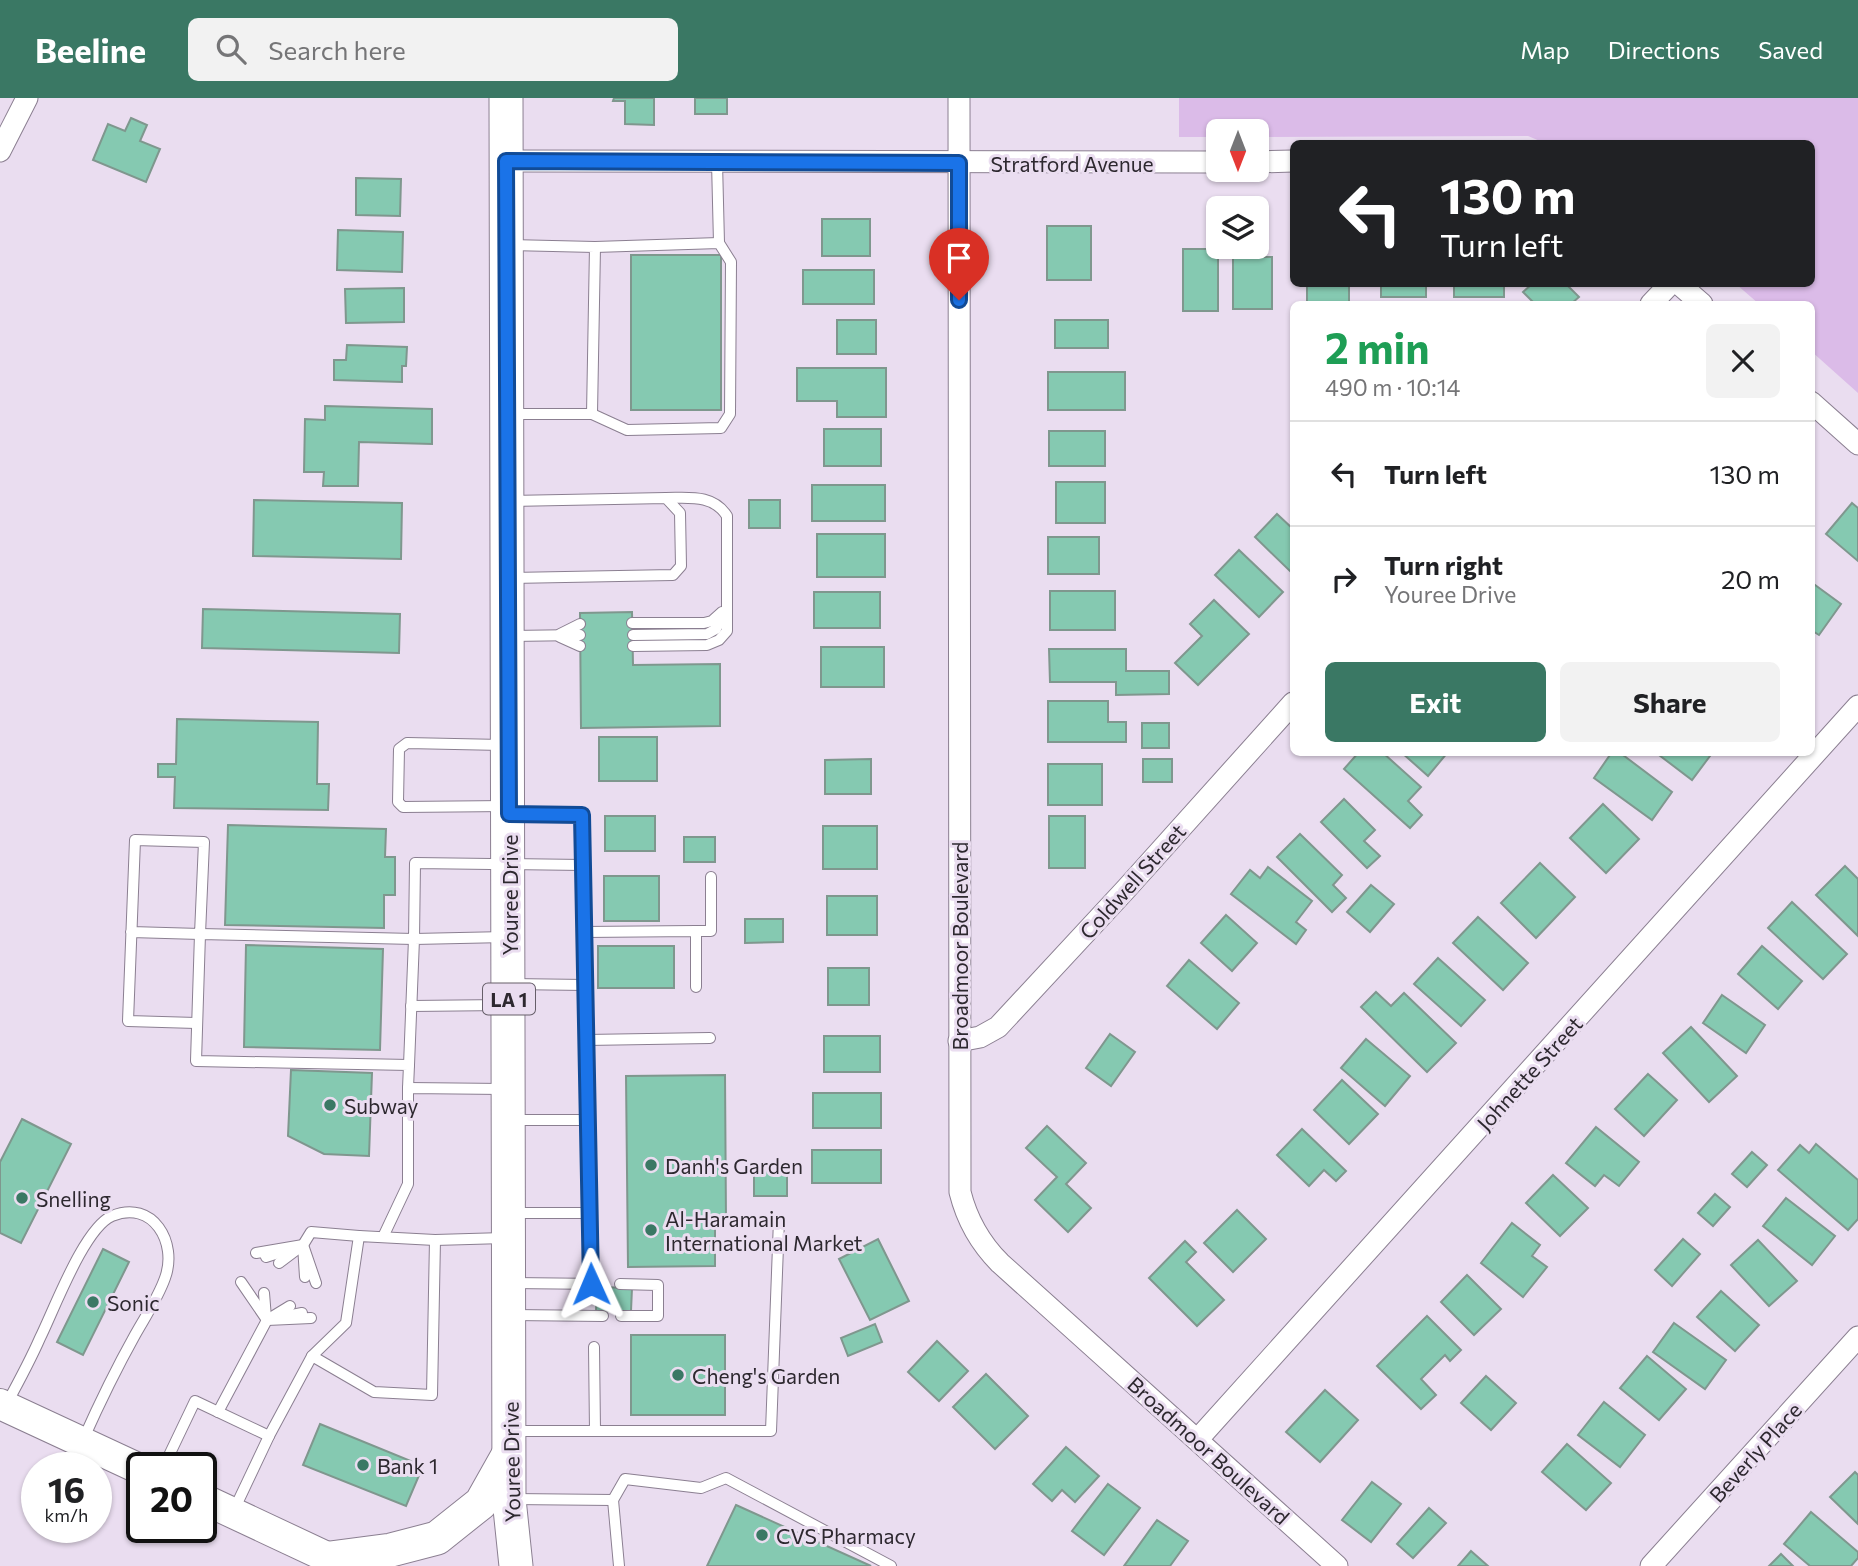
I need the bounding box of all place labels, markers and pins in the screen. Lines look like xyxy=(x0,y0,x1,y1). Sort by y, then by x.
pin xyxy=(929,228,989,300)
place label: Subway xyxy=(344,1093,419,1118)
marker: Subway xyxy=(322,1097,338,1113)
place label: Danh's Garden xyxy=(665,1153,803,1178)
marker: Danh's Garden xyxy=(643,1157,659,1173)
place label: Snelling xyxy=(36,1186,111,1211)
marker: Snelling xyxy=(14,1190,30,1206)
place label: Al-Haramain International Market xyxy=(665,1206,862,1255)
marker: Al-Haramain International Market xyxy=(643,1222,659,1238)
place label: Sonic xyxy=(107,1290,160,1315)
marker: Sonic xyxy=(85,1294,101,1310)
place label: Cheng's Garden xyxy=(692,1363,840,1388)
marker: Cheng's Garden xyxy=(670,1367,686,1383)
place label: Bank 1 xyxy=(377,1453,438,1478)
marker: Bank 1 xyxy=(355,1457,371,1473)
place label: CVS Pharmacy xyxy=(776,1523,916,1548)
marker: CVS Pharmacy xyxy=(754,1527,770,1543)

